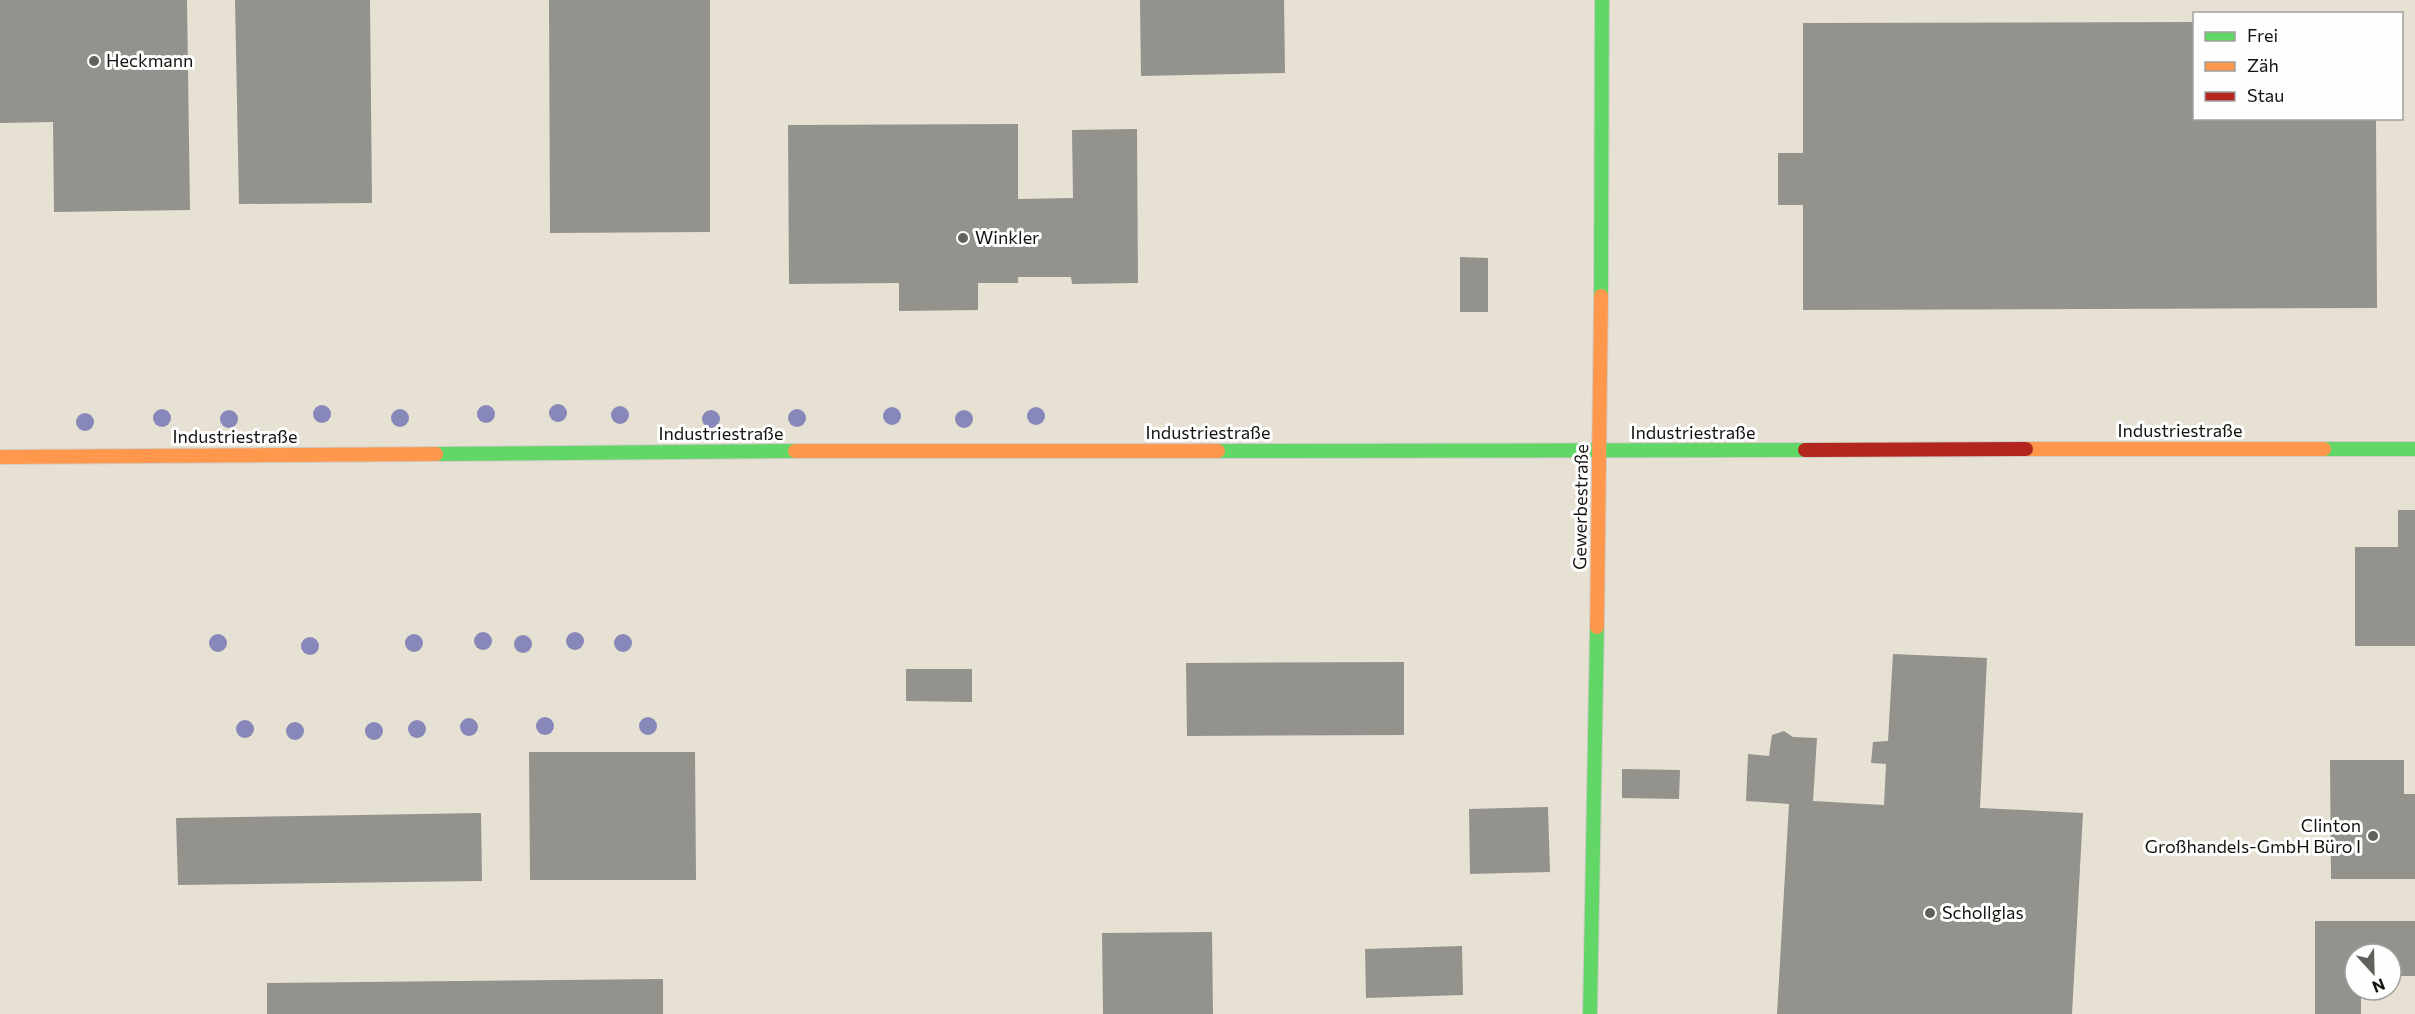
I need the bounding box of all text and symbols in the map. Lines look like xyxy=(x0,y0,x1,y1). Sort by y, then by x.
legend xyxy=(2193,12,2403,120)
text: Frei xyxy=(2247,24,2278,46)
place label: Heckmann xyxy=(106,49,193,71)
marker: Heckmann xyxy=(87,54,101,68)
text: Zäh xyxy=(2247,54,2279,76)
text: Stau xyxy=(2247,84,2284,106)
place label: Winkler xyxy=(975,226,1039,248)
marker: Winkler xyxy=(956,231,970,245)
street label: Industriestraße xyxy=(2118,419,2242,441)
street label: Industriestraße xyxy=(1146,421,1270,443)
street label: Industriestraße xyxy=(1631,421,1755,443)
street label: Industriestraße xyxy=(659,422,783,444)
street label: Industriestraße xyxy=(173,425,297,447)
street label: Gewerbestraße xyxy=(1568,444,1592,570)
place label: Clinton Großhandels-GmbH Büro I xyxy=(2145,814,2361,857)
marker: Clinton Großhandels-GmbH Büro I xyxy=(2366,829,2380,843)
place label: Schollglas xyxy=(1942,901,2024,923)
marker: Schollglas xyxy=(1923,906,1937,920)
north arrow xyxy=(2343,942,2403,1002)
text: N xyxy=(2370,975,2388,997)

